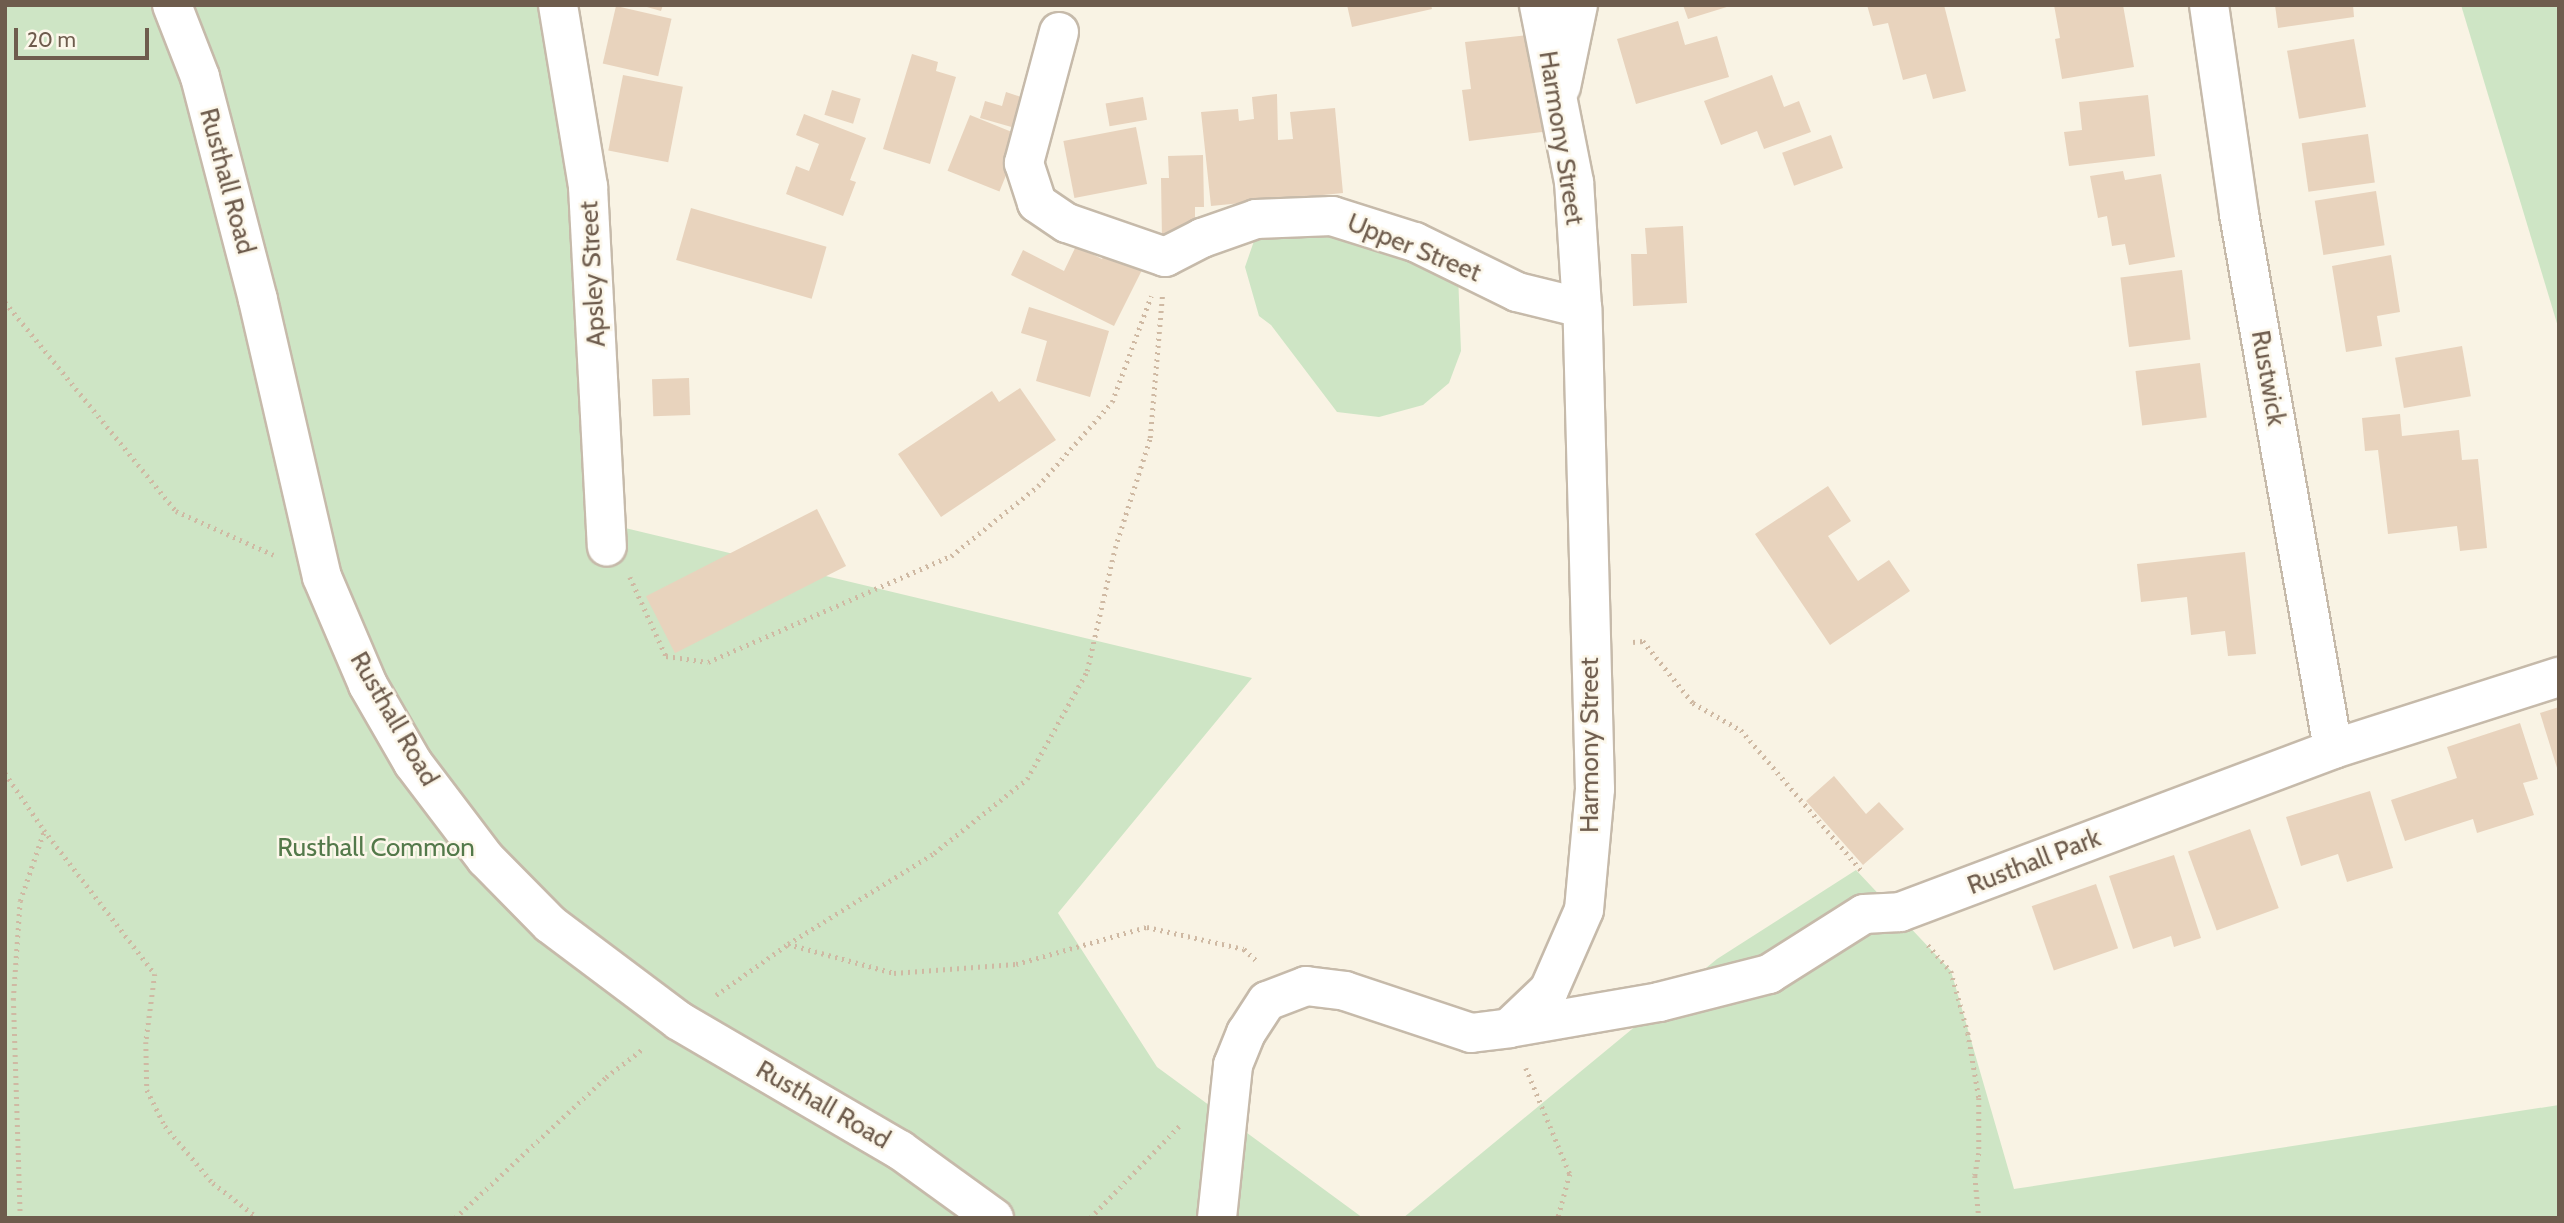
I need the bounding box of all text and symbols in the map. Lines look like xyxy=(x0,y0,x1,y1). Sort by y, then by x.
scale bar xyxy=(18,14,152,58)
text: 20 m xyxy=(27,27,76,52)
street label: Harmony Street xyxy=(1532,49,1590,227)
street label: Rusthall Road xyxy=(193,105,261,257)
street label: Apsley Street xyxy=(574,200,612,348)
street label: Upper Street xyxy=(1343,207,1485,289)
street label: Rustwick xyxy=(2244,328,2292,428)
street label: Rusthall Road xyxy=(343,646,445,792)
street label: Harmony Street xyxy=(1574,657,1606,833)
street label: Rusthall Park xyxy=(1963,822,2105,902)
park label: Rusthall Common xyxy=(277,832,475,864)
street label: Rusthall Road xyxy=(750,1054,896,1156)

